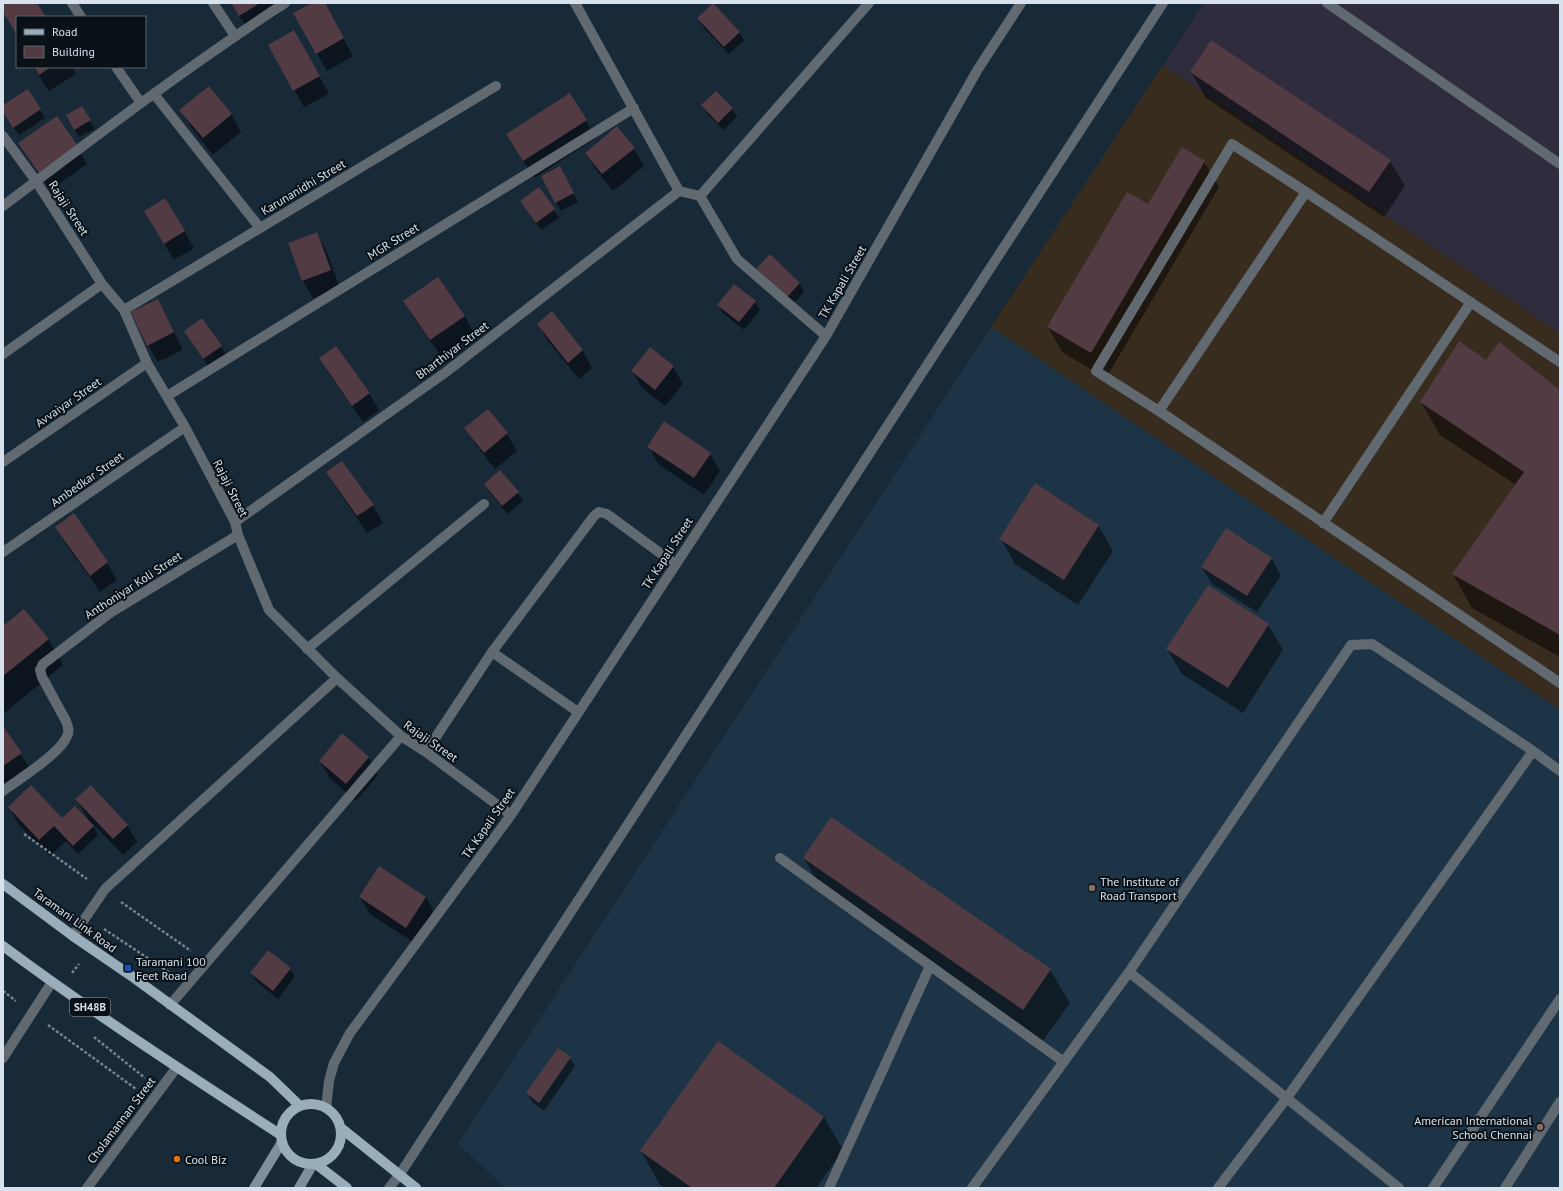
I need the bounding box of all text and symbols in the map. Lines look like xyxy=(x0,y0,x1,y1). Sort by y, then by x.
legend xyxy=(16,16,146,68)
text: Road xyxy=(52,24,77,39)
text: Building xyxy=(52,44,95,59)
street label: Karunanidhi Street xyxy=(258,156,348,218)
street label: Rajaji Street xyxy=(46,178,92,238)
street label: MGR Street xyxy=(364,219,422,263)
street label: TK Kapali Street xyxy=(815,242,869,322)
street label: Bharthiyar Street xyxy=(413,318,491,382)
street label: Avvaiyar Street xyxy=(32,374,104,430)
street label: Ambedkar Street xyxy=(48,448,126,510)
street label: Rajaji Street xyxy=(210,457,252,519)
street label: TK Kapali Street xyxy=(638,514,696,592)
street label: Anthoniyar Koli Street xyxy=(82,548,184,622)
street label: Rajaji Street xyxy=(401,717,461,765)
street label: TK Kapali Street xyxy=(458,785,518,861)
place label: The Institute of Road Transport xyxy=(1100,874,1180,903)
marker: The Institute of Road Transport xyxy=(1087,883,1097,893)
street label: Taramani Link Road xyxy=(30,885,120,955)
place label: Taramani 100 Feet Road xyxy=(136,954,206,983)
marker: Taramani 100 Feet Road xyxy=(123,963,133,973)
road number: SH48B xyxy=(70,998,110,1016)
street label: Cholamannan Street xyxy=(84,1074,158,1166)
place label: American International School Chennai xyxy=(1414,1113,1532,1142)
marker: American International School Chennai xyxy=(1535,1122,1545,1132)
place label: Cool Biz xyxy=(185,1152,227,1167)
marker: Cool Biz xyxy=(172,1154,182,1164)

